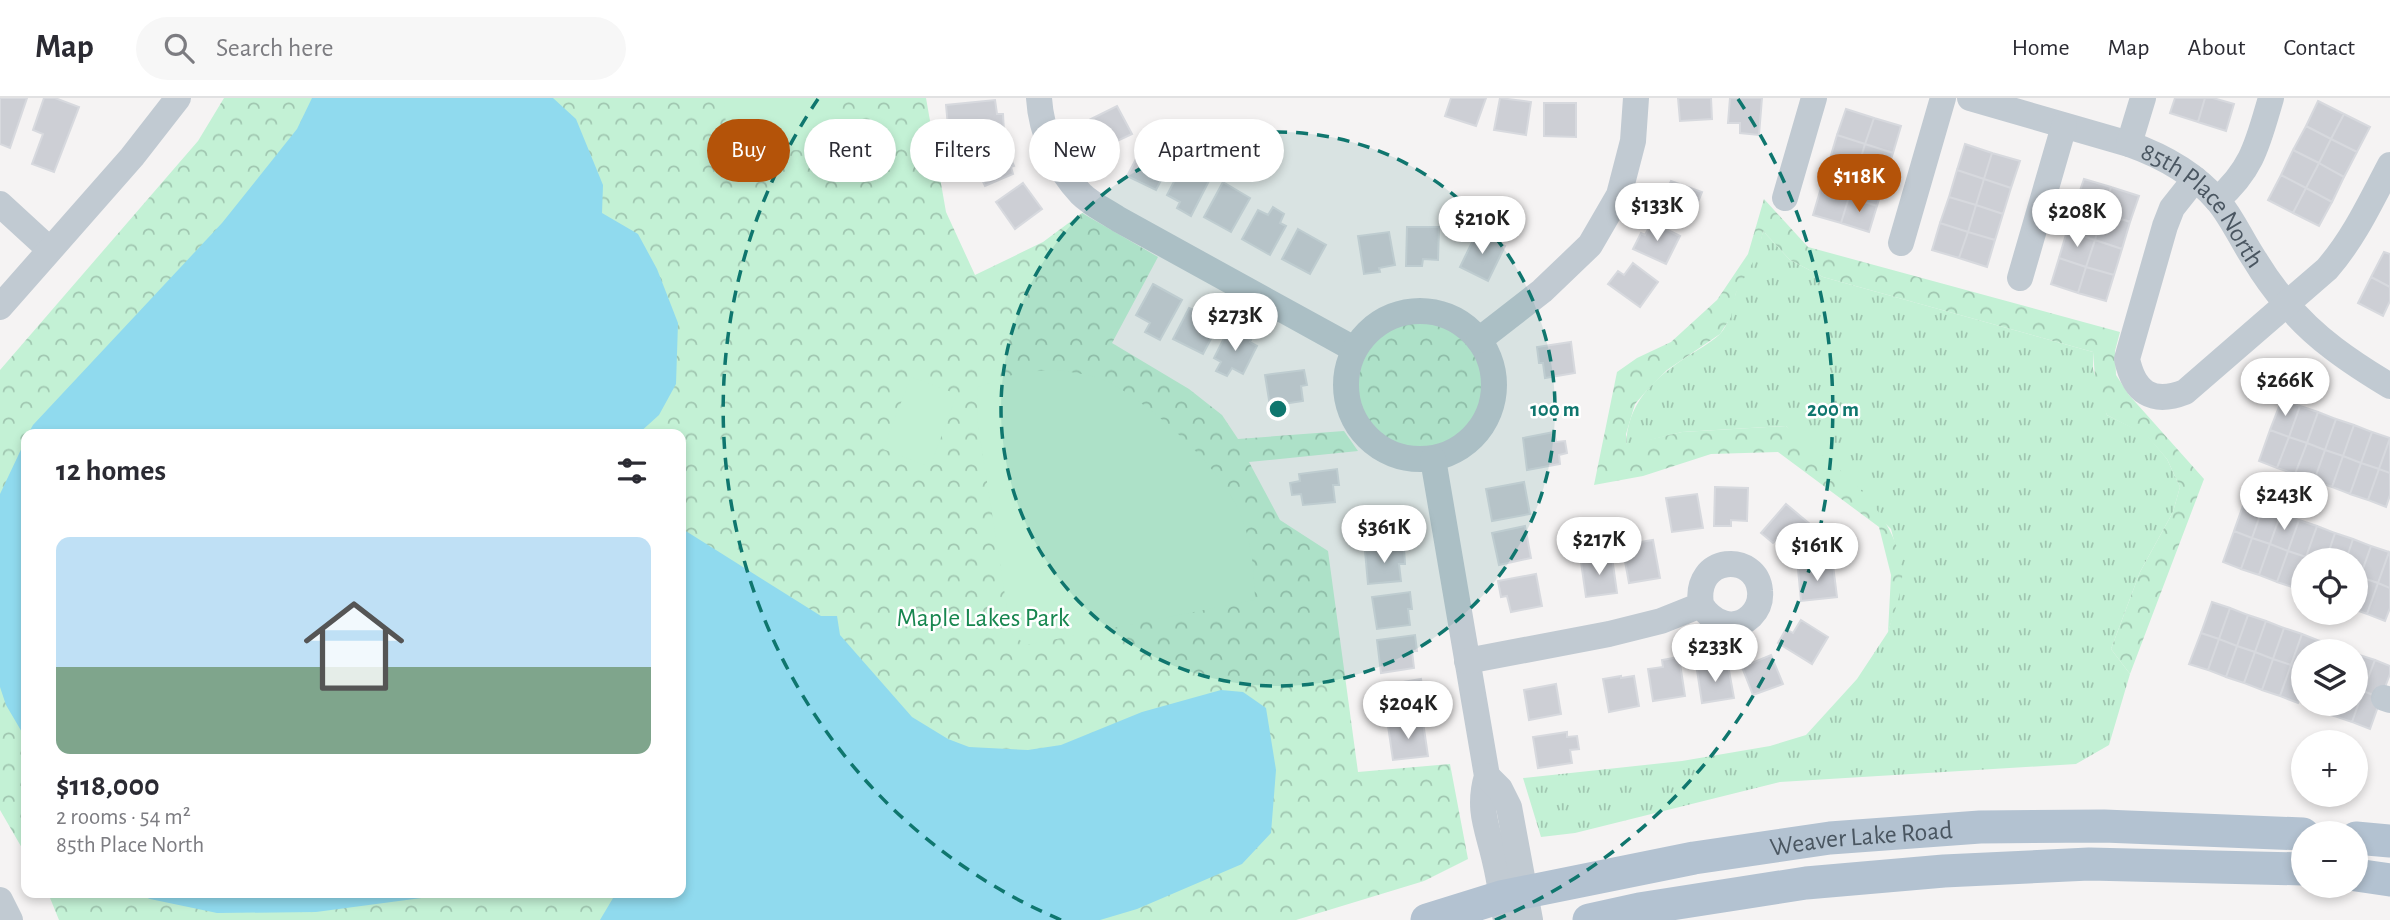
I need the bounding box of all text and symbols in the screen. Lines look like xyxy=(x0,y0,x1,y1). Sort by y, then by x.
search box xyxy=(136,17,626,80)
icon: search xyxy=(160,29,198,67)
text: Map xyxy=(35,31,94,64)
text: Search here xyxy=(216,35,334,61)
text: Home xyxy=(2012,36,2070,60)
text: Map xyxy=(2108,36,2150,60)
text: About xyxy=(2188,36,2245,60)
text: Contact xyxy=(2283,36,2355,60)
chip: Buy xyxy=(707,119,790,182)
chip: Rent xyxy=(804,119,896,182)
chip: Filters xyxy=(910,119,1015,182)
chip: New xyxy=(1029,119,1120,182)
chip: Apartment xyxy=(1134,119,1284,182)
street label: 85th Place North xyxy=(2137,138,2268,273)
pin: $118K xyxy=(1810,155,1908,214)
text: $118K xyxy=(1833,165,1885,188)
pin: $133K xyxy=(1608,184,1706,243)
pin: $208K xyxy=(2028,190,2126,249)
text: $133K xyxy=(1631,194,1683,217)
pin: $210K xyxy=(1433,197,1531,256)
text: $208K xyxy=(2048,200,2106,223)
text: $210K xyxy=(1455,207,1509,230)
pin: $273K xyxy=(1186,294,1284,353)
text: $273K xyxy=(1208,304,1262,327)
pin: $266K xyxy=(2236,358,2334,418)
text: $266K xyxy=(2257,369,2313,392)
centre of rings xyxy=(1266,397,1290,421)
text: 100 m xyxy=(1530,399,1580,420)
text: 200 m xyxy=(1807,399,1859,420)
icon: filters xyxy=(613,452,651,490)
text: 12 homes xyxy=(56,456,166,486)
pin: $243K xyxy=(2235,472,2333,532)
text: $243K xyxy=(2256,483,2312,506)
pin: $361K xyxy=(1335,505,1433,565)
text: $361K xyxy=(1357,516,1411,539)
pin: $217K xyxy=(1550,518,1648,577)
pin: $161K xyxy=(1768,524,1866,583)
text: $217K xyxy=(1573,528,1625,551)
text: $161K xyxy=(1791,534,1843,557)
map controls xyxy=(2291,548,2368,898)
button: locate xyxy=(2291,548,2368,625)
icon: home xyxy=(291,583,417,709)
park label: Maple Lakes Park xyxy=(896,605,1070,631)
pin: $233K xyxy=(1666,624,1764,684)
text: $233K xyxy=(1688,635,1742,658)
button: layers xyxy=(2291,639,2368,716)
pin: $204K xyxy=(1359,682,1457,741)
text: $204K xyxy=(1379,692,1437,715)
button: + xyxy=(2291,730,2368,807)
text: $118,000 xyxy=(56,771,160,801)
text: 2 rooms · 54 m² xyxy=(56,806,191,829)
street label: Weaver Lake Road xyxy=(1768,817,1954,861)
button: − xyxy=(2291,821,2368,898)
text: 85th Place North xyxy=(56,834,204,857)

